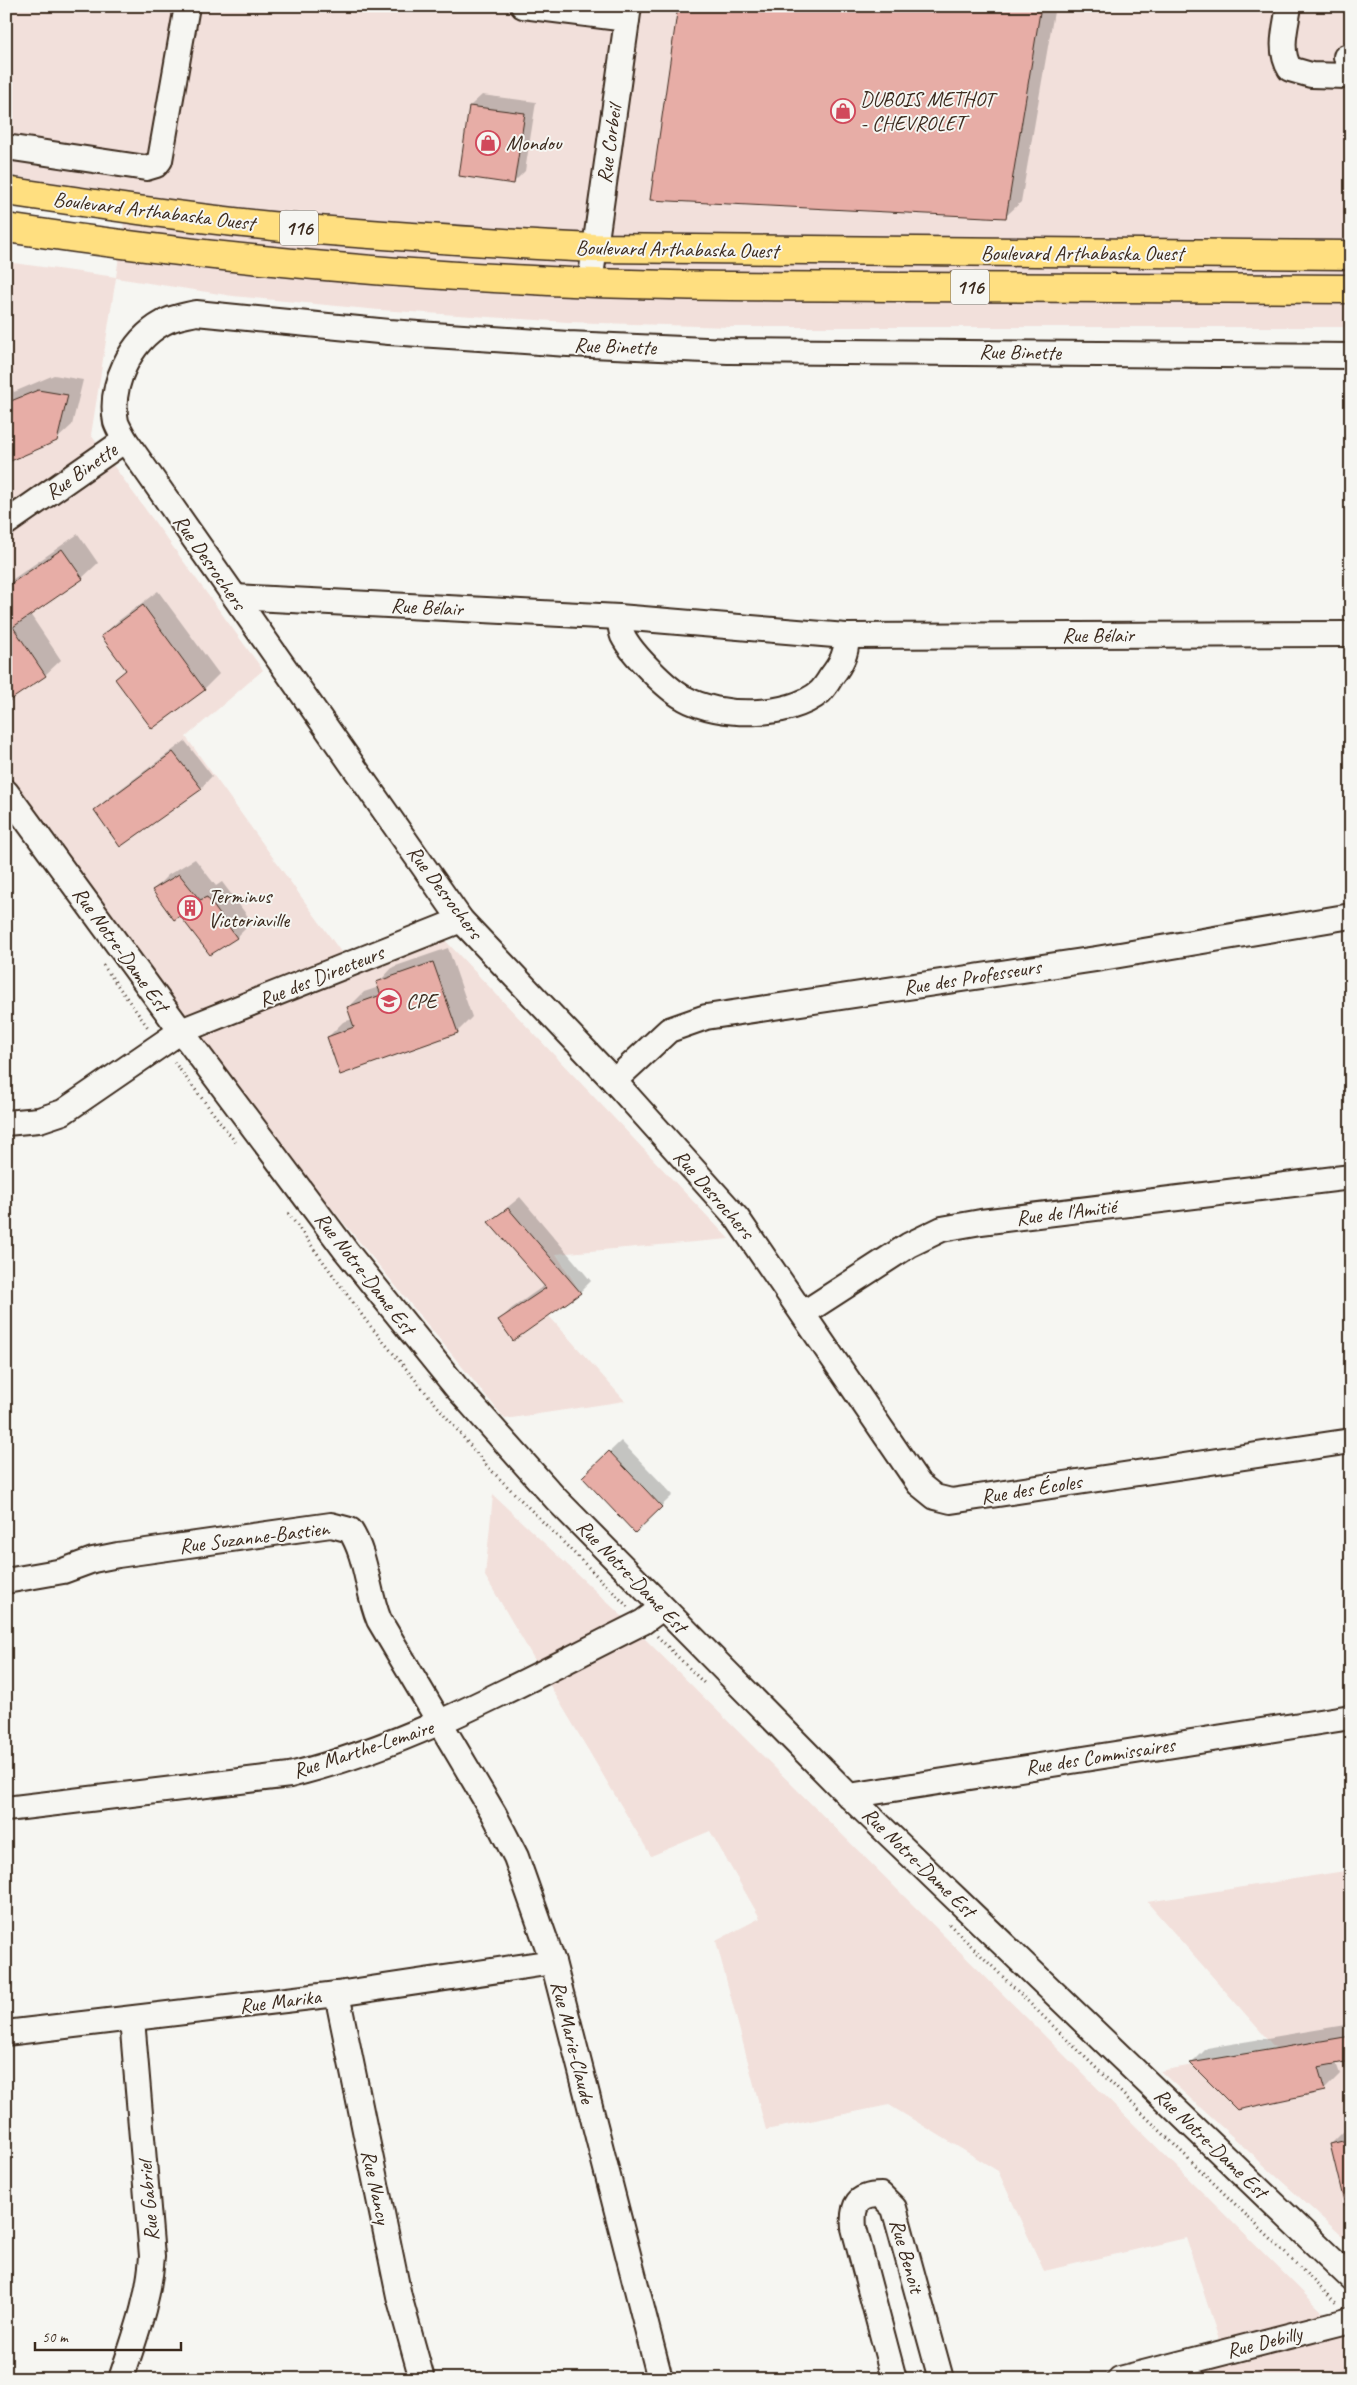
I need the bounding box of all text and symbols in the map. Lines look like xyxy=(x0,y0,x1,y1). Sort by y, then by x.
place label: DUBOIS METHOT - CHEVROLET xyxy=(860,86,998,136)
shop icon: DUBOIS METHOT - CHEVROLET xyxy=(830,98,856,124)
street label: Rue Corbeil xyxy=(591,100,628,185)
shop icon: Mondou xyxy=(475,130,501,156)
place label: Mondou xyxy=(506,130,563,156)
street label: Boulevard Arthabaska Ouest xyxy=(52,186,259,237)
road number: 116 xyxy=(280,210,318,246)
street label: Boulevard Arthabaska Ouest xyxy=(575,234,782,264)
street label: Boulevard Arthabaska Ouest xyxy=(981,240,1186,266)
road number: 116 xyxy=(951,270,989,304)
street label: Rue Binette xyxy=(574,332,658,360)
street label: Rue Binette xyxy=(979,338,1062,366)
street label: Rue Binette xyxy=(40,436,123,505)
street label: Rue Desrochers xyxy=(168,509,253,616)
street label: Rue Bélair xyxy=(390,592,465,622)
street label: Rue Bélair xyxy=(1062,622,1135,648)
street label: Rue Desrochers xyxy=(401,840,490,945)
street label: Rue Notre-Dame Est xyxy=(67,881,177,1019)
place label: Terminus Victoriaville xyxy=(208,883,290,933)
building icon: Terminus Victoriaville xyxy=(177,895,203,921)
street label: Rue des Directeurs xyxy=(255,939,389,1013)
street label: Rue des Professeurs xyxy=(901,953,1044,1001)
school or university icon: CPE xyxy=(376,988,402,1014)
place label: CPE xyxy=(406,988,440,1014)
street label: Rue Desrochers xyxy=(668,1144,761,1246)
street label: Rue de l'Amitié xyxy=(1015,1193,1121,1231)
street label: Rue Notre-Dame Est xyxy=(309,1207,423,1342)
street label: Rue des Écoles xyxy=(979,1468,1085,1510)
street label: Rue Notre-Dame Est xyxy=(571,1514,695,1640)
street label: Rue Suzanne-Bastien xyxy=(177,1515,332,1559)
street label: Rue Marthe-Lemaire xyxy=(290,1713,439,1784)
street label: Rue des Commissaires xyxy=(1023,1731,1178,1781)
street label: Rue Notre-Dame Est xyxy=(857,1801,983,1925)
street label: Rue Marie-Claude xyxy=(545,1978,601,2107)
street label: Rue Marika xyxy=(238,1983,324,2019)
street label: Rue Notre-Dame Est xyxy=(1149,2082,1275,2206)
street label: Rue Nancy xyxy=(356,2148,397,2228)
street label: Rue Gabriel xyxy=(131,2156,164,2242)
street label: Rue Benoit xyxy=(884,2216,930,2298)
scale bar xyxy=(35,2320,181,2352)
street label: Rue Debilly xyxy=(1224,2320,1306,2364)
text: 50 m xyxy=(42,2328,69,2347)

